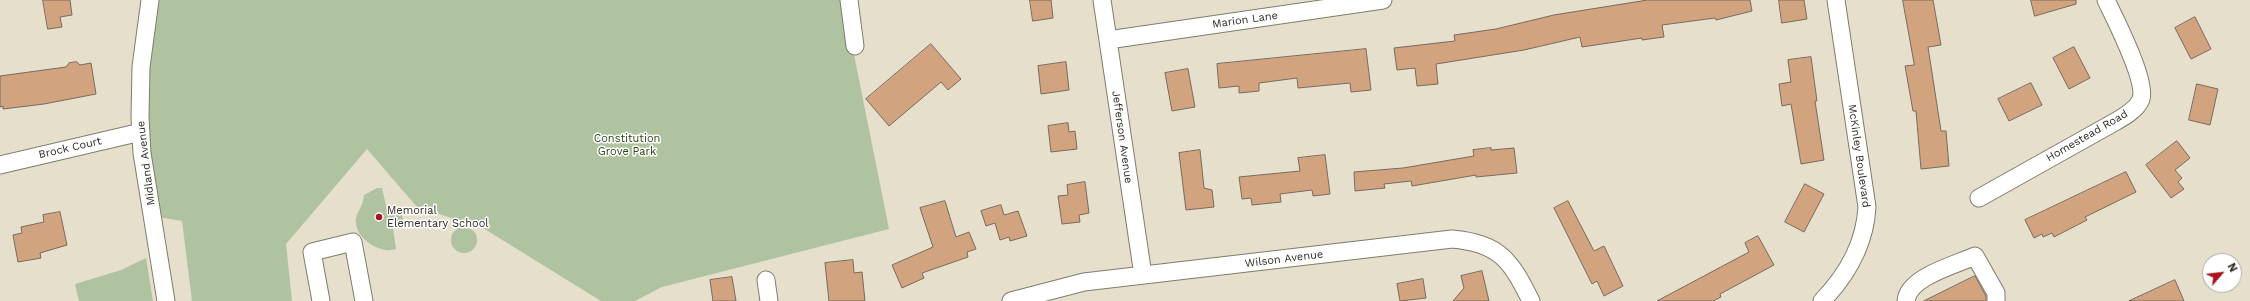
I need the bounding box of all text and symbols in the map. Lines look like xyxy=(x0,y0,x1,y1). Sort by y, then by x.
street label: Marion Lane xyxy=(1211,9,1279,31)
street label: Jefferson Avenue xyxy=(1109,90,1135,184)
street label: McKinley Boulevard xyxy=(1845,103,1873,209)
street label: Homestead Road xyxy=(2044,107,2130,165)
street label: Midland Avenue xyxy=(134,120,158,206)
park label: Constitution Grove Park xyxy=(594,132,660,158)
street label: Brock Court xyxy=(37,134,103,162)
place label: Memorial Elementary School xyxy=(387,204,489,230)
marker: Memorial Elementary School xyxy=(374,212,384,222)
street label: Wilson Avenue xyxy=(1244,248,1324,270)
north arrow xyxy=(2202,253,2242,293)
text: N xyxy=(2225,261,2240,274)

